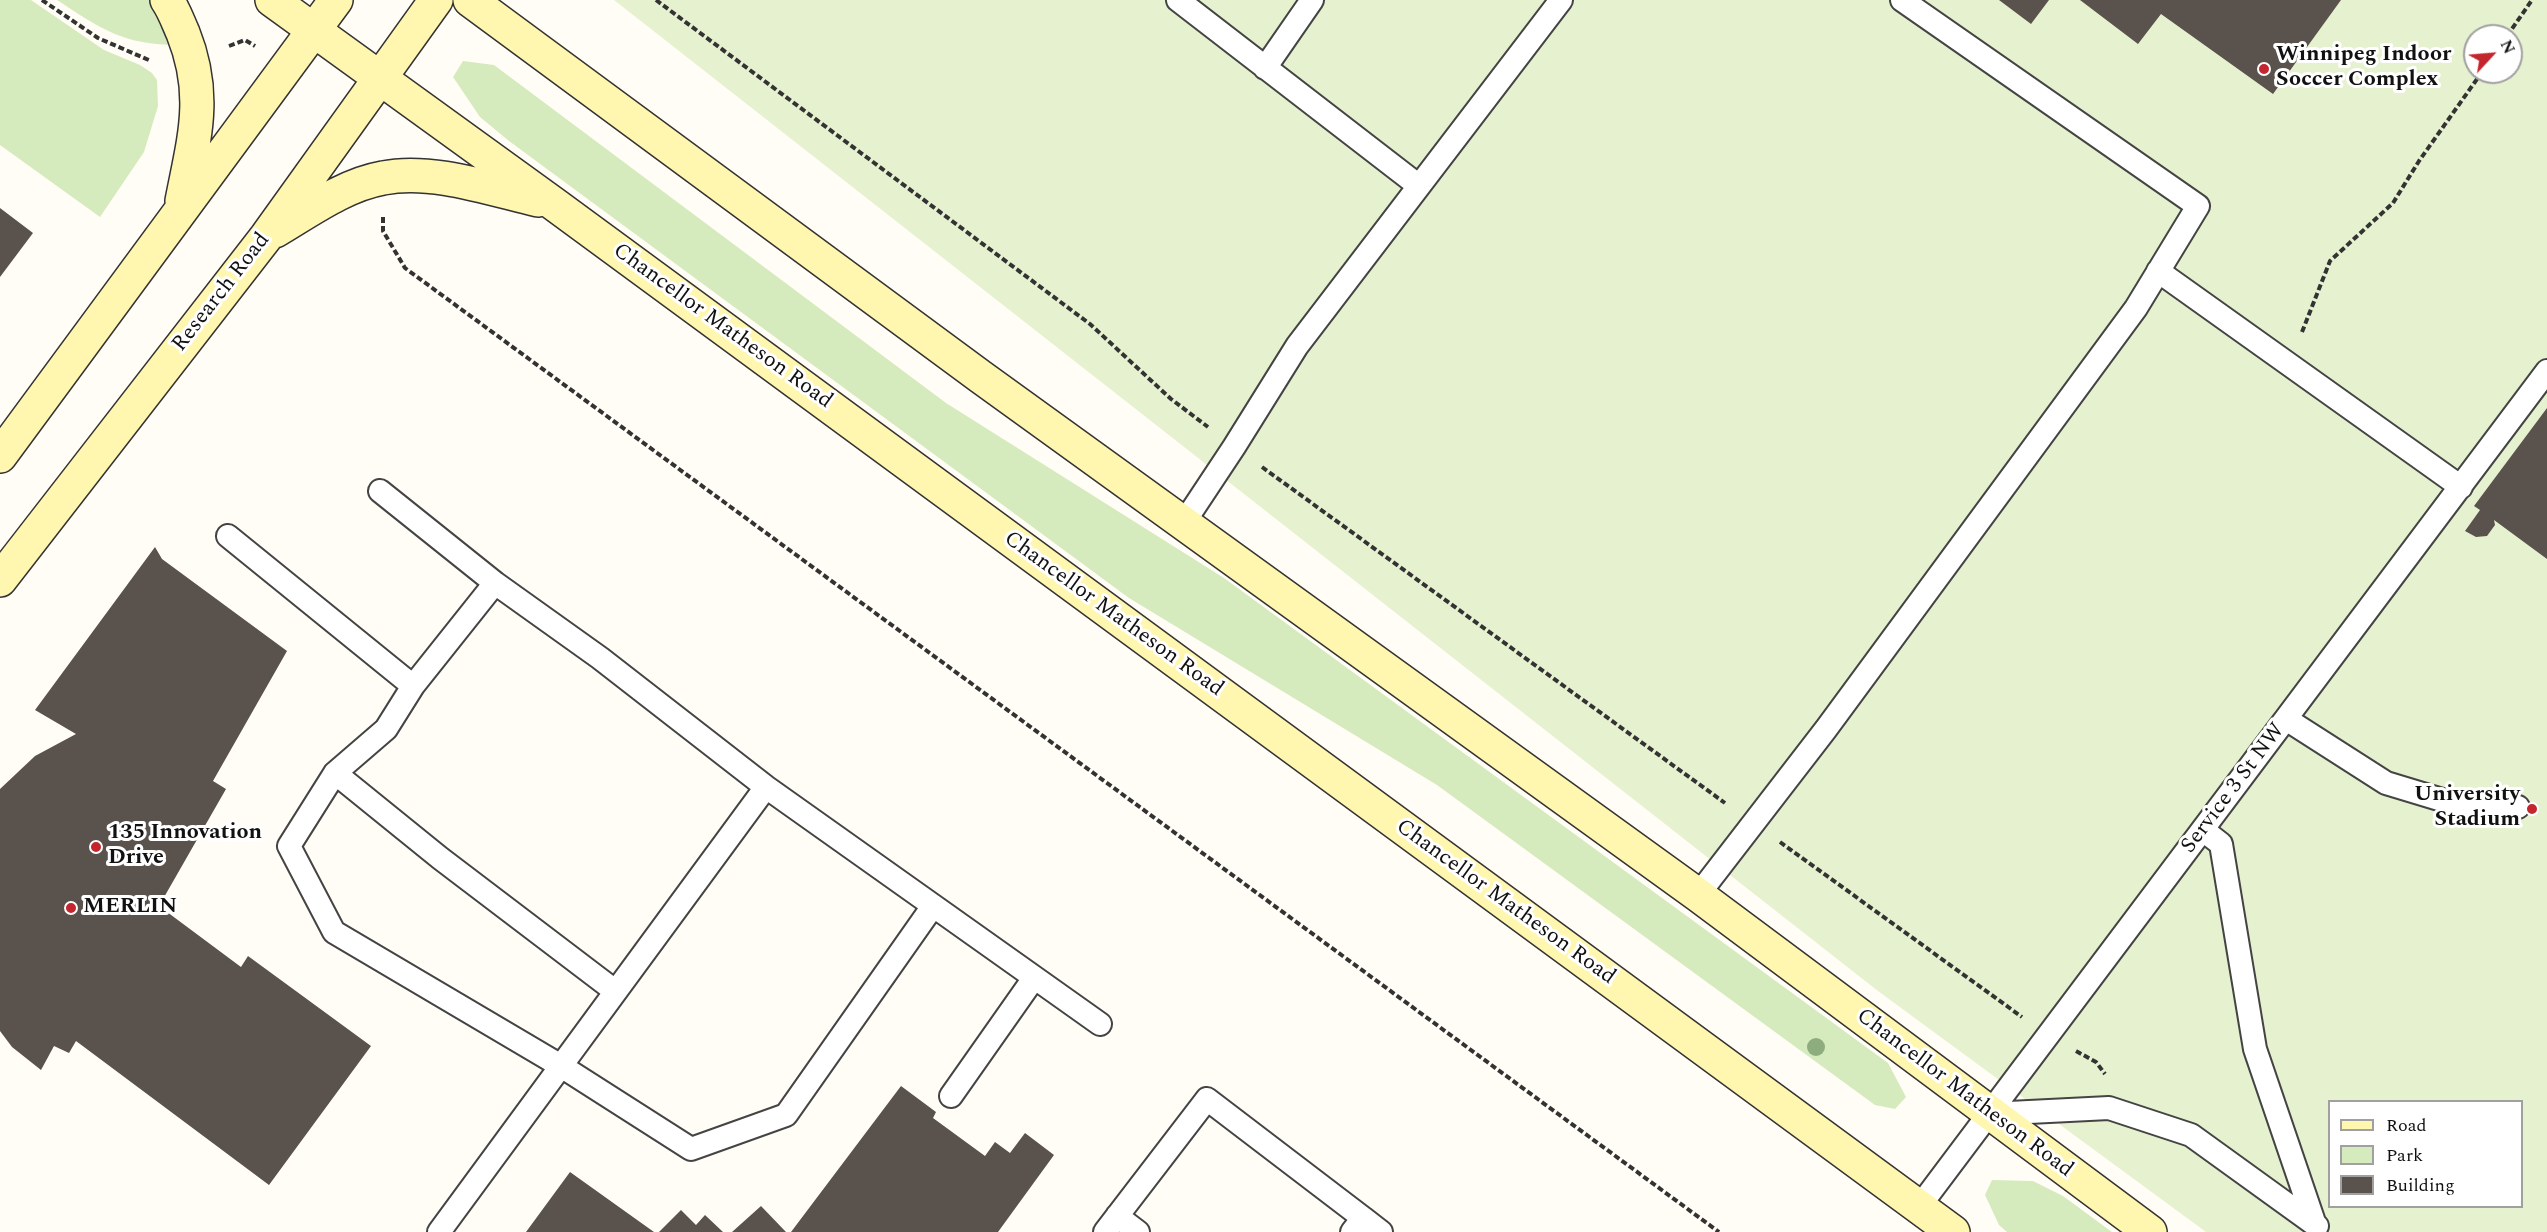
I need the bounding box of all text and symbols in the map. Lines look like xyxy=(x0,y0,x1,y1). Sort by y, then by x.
north arrow xyxy=(2463,24,2523,84)
text: N xyxy=(2494,36,2521,58)
place label: Winnipeg Indoor Soccer Complex xyxy=(2276,43,2451,94)
marker: Winnipeg Indoor Soccer Complex xyxy=(2257,62,2271,76)
street label: Research Road xyxy=(167,228,277,358)
street label: Chancellor Matheson Road xyxy=(607,238,837,416)
street label: Chancellor Matheson Road xyxy=(998,526,1228,704)
street label: Service 3 St NW xyxy=(2176,719,2292,859)
place label: University Stadium xyxy=(2414,783,2520,834)
marker: University Stadium xyxy=(2525,802,2539,816)
street label: Chancellor Matheson Road xyxy=(1390,814,1620,992)
place label: 135 Innovation Drive xyxy=(108,821,262,872)
marker: 135 Innovation Drive xyxy=(89,840,103,854)
place label: MERLIN xyxy=(83,895,177,921)
marker: MERLIN xyxy=(64,901,78,915)
street label: Chancellor Matheson Road xyxy=(1850,1004,2078,1184)
legend xyxy=(2328,1100,2523,1208)
text: Road xyxy=(2386,1112,2427,1139)
text: Park xyxy=(2386,1142,2423,1169)
text: Building xyxy=(2386,1172,2455,1199)

